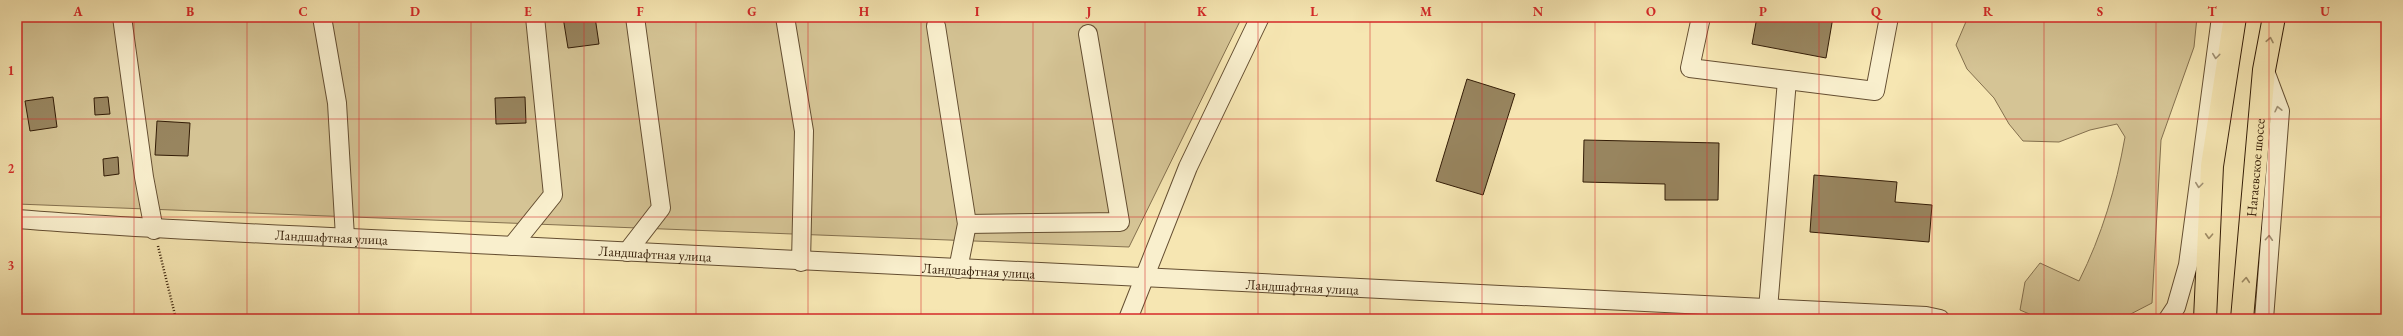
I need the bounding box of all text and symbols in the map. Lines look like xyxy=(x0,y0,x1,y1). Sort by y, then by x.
text: A xyxy=(72,3,83,20)
text: B xyxy=(186,3,194,20)
text: C xyxy=(298,3,308,20)
text: D xyxy=(410,3,420,20)
text: E xyxy=(524,3,532,20)
text: F xyxy=(636,3,644,20)
text: G xyxy=(747,3,757,20)
text: H xyxy=(859,3,870,20)
text: I xyxy=(975,3,980,20)
text: J xyxy=(1085,3,1092,20)
text: K xyxy=(1197,3,1208,20)
text: L xyxy=(1310,3,1318,20)
text: M xyxy=(1420,3,1432,20)
text: N xyxy=(1533,3,1544,20)
text: O xyxy=(1646,3,1656,20)
text: P xyxy=(1759,3,1767,20)
text: Q xyxy=(1871,3,1883,20)
text: R xyxy=(1983,3,1993,20)
text: S xyxy=(2097,3,2103,20)
text: T xyxy=(2207,3,2217,20)
text: U xyxy=(2320,3,2330,20)
one-way arrow xyxy=(2265,36,2274,43)
one-way arrow xyxy=(2212,53,2221,59)
text: 1 xyxy=(8,62,15,79)
one-way arrow xyxy=(2274,106,2282,112)
street label: Нагаевское шоссе xyxy=(2242,117,2269,218)
text: 2 xyxy=(8,160,15,177)
one-way arrow xyxy=(2195,182,2204,188)
street label: Ландшафтная улица xyxy=(274,225,389,249)
one-way arrow xyxy=(2205,233,2213,239)
one-way arrow xyxy=(2265,235,2274,241)
street label: Ландшафтная улица xyxy=(598,242,712,266)
text: 3 xyxy=(8,257,15,274)
street label: Ландшафтная улица xyxy=(922,259,1036,283)
street label: Ландшафтная улица xyxy=(1245,275,1360,299)
one-way arrow xyxy=(2241,277,2250,283)

